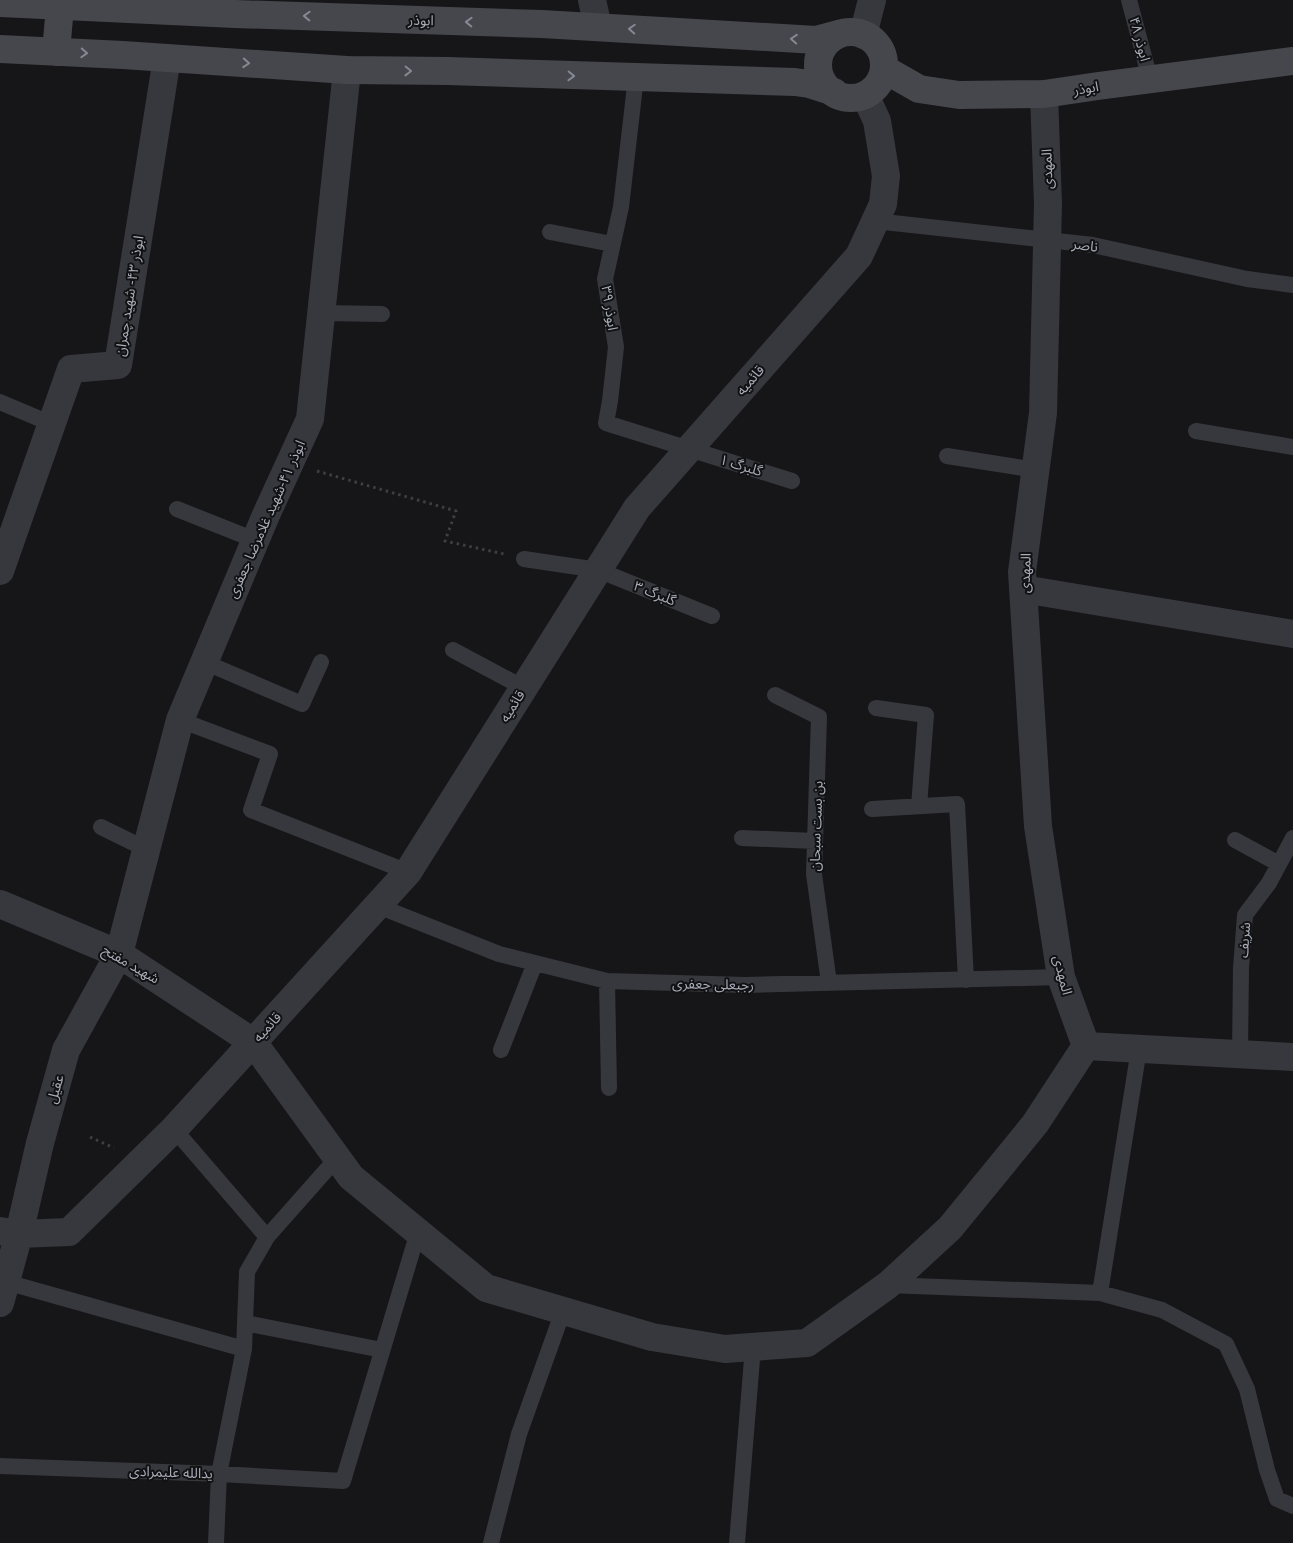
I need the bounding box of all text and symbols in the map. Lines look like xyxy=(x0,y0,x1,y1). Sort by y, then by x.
street label: ابوذر xyxy=(407,10,434,29)
one-way arrow xyxy=(303,11,310,21)
street label: ابوذر ۴۸ xyxy=(1125,15,1156,63)
one-way arrow xyxy=(465,16,473,27)
one-way arrow xyxy=(627,24,635,35)
one-way arrow xyxy=(790,33,798,44)
one-way arrow xyxy=(80,48,88,59)
one-way arrow xyxy=(242,58,250,69)
one-way arrow xyxy=(404,66,412,76)
one-way arrow xyxy=(567,70,575,81)
street label: ابوذر xyxy=(1071,76,1100,99)
street label: المهدی xyxy=(1036,149,1057,189)
street label: ناصر xyxy=(1070,233,1100,256)
street label: ابوذر ۴۳- شهید چمران xyxy=(110,234,148,358)
street label: ابوذر ۳۹ xyxy=(598,284,623,332)
street label: قائمیه xyxy=(731,361,768,399)
street label: ابوذر ۴۱-شهید غلامرضا جعفری xyxy=(222,437,309,601)
street label: گلبرگ ۱ xyxy=(717,449,765,480)
street label: المهدی xyxy=(1014,553,1035,593)
street label: گلبرگ ۳ xyxy=(631,576,679,610)
street label: قائمیه xyxy=(494,686,529,725)
street label: بن بست سبحان xyxy=(804,780,827,872)
street label: شریف xyxy=(1233,921,1254,958)
street label: شهید مفتح xyxy=(98,940,163,989)
street label: المهدی xyxy=(1049,953,1078,997)
street label: رجبعلی جعفری xyxy=(672,973,754,994)
street label: قائمیه xyxy=(248,1008,285,1046)
street label: عقیل xyxy=(41,1072,68,1106)
street label: یدالله علیمرادی xyxy=(129,1461,213,1482)

